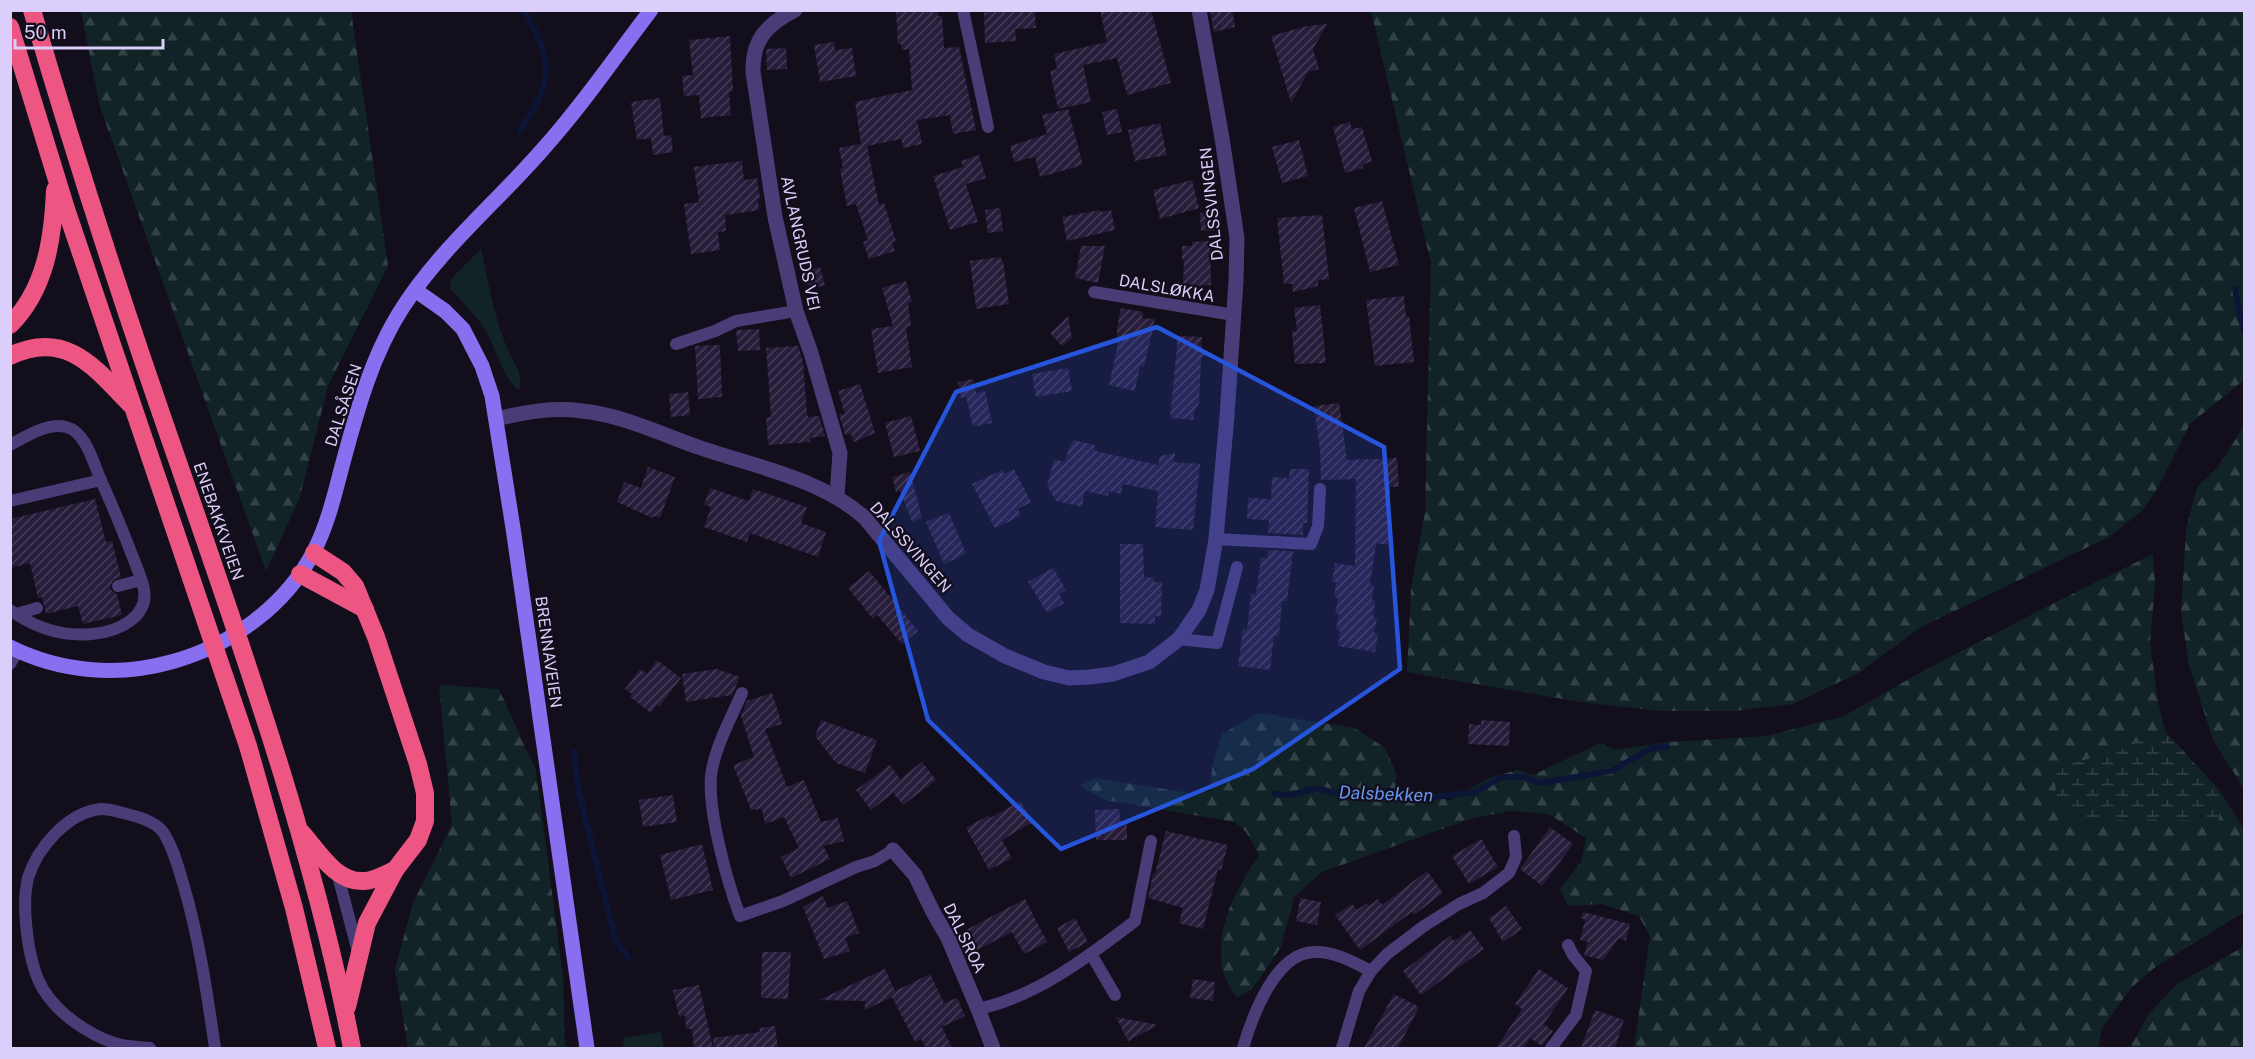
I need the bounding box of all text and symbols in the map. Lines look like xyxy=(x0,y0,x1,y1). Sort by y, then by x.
scale bar xyxy=(15,12,164,50)
text: 50 m xyxy=(24,22,67,43)
street label: DALSSVINGEN xyxy=(1196,146,1227,262)
street label: AVLANGRUDS VEI xyxy=(777,174,824,312)
street label: DALSLØKKA xyxy=(1118,271,1216,306)
street label: DALSÅSEN xyxy=(319,361,366,449)
street label: ENEBAKKVEIEN xyxy=(189,460,248,583)
street label: DALSSVINGEN xyxy=(866,498,955,597)
street label: BRENNAVEIEN xyxy=(531,595,566,709)
water label: Dalsbekken xyxy=(1338,781,1434,806)
street label: DALSROA xyxy=(939,900,990,976)

